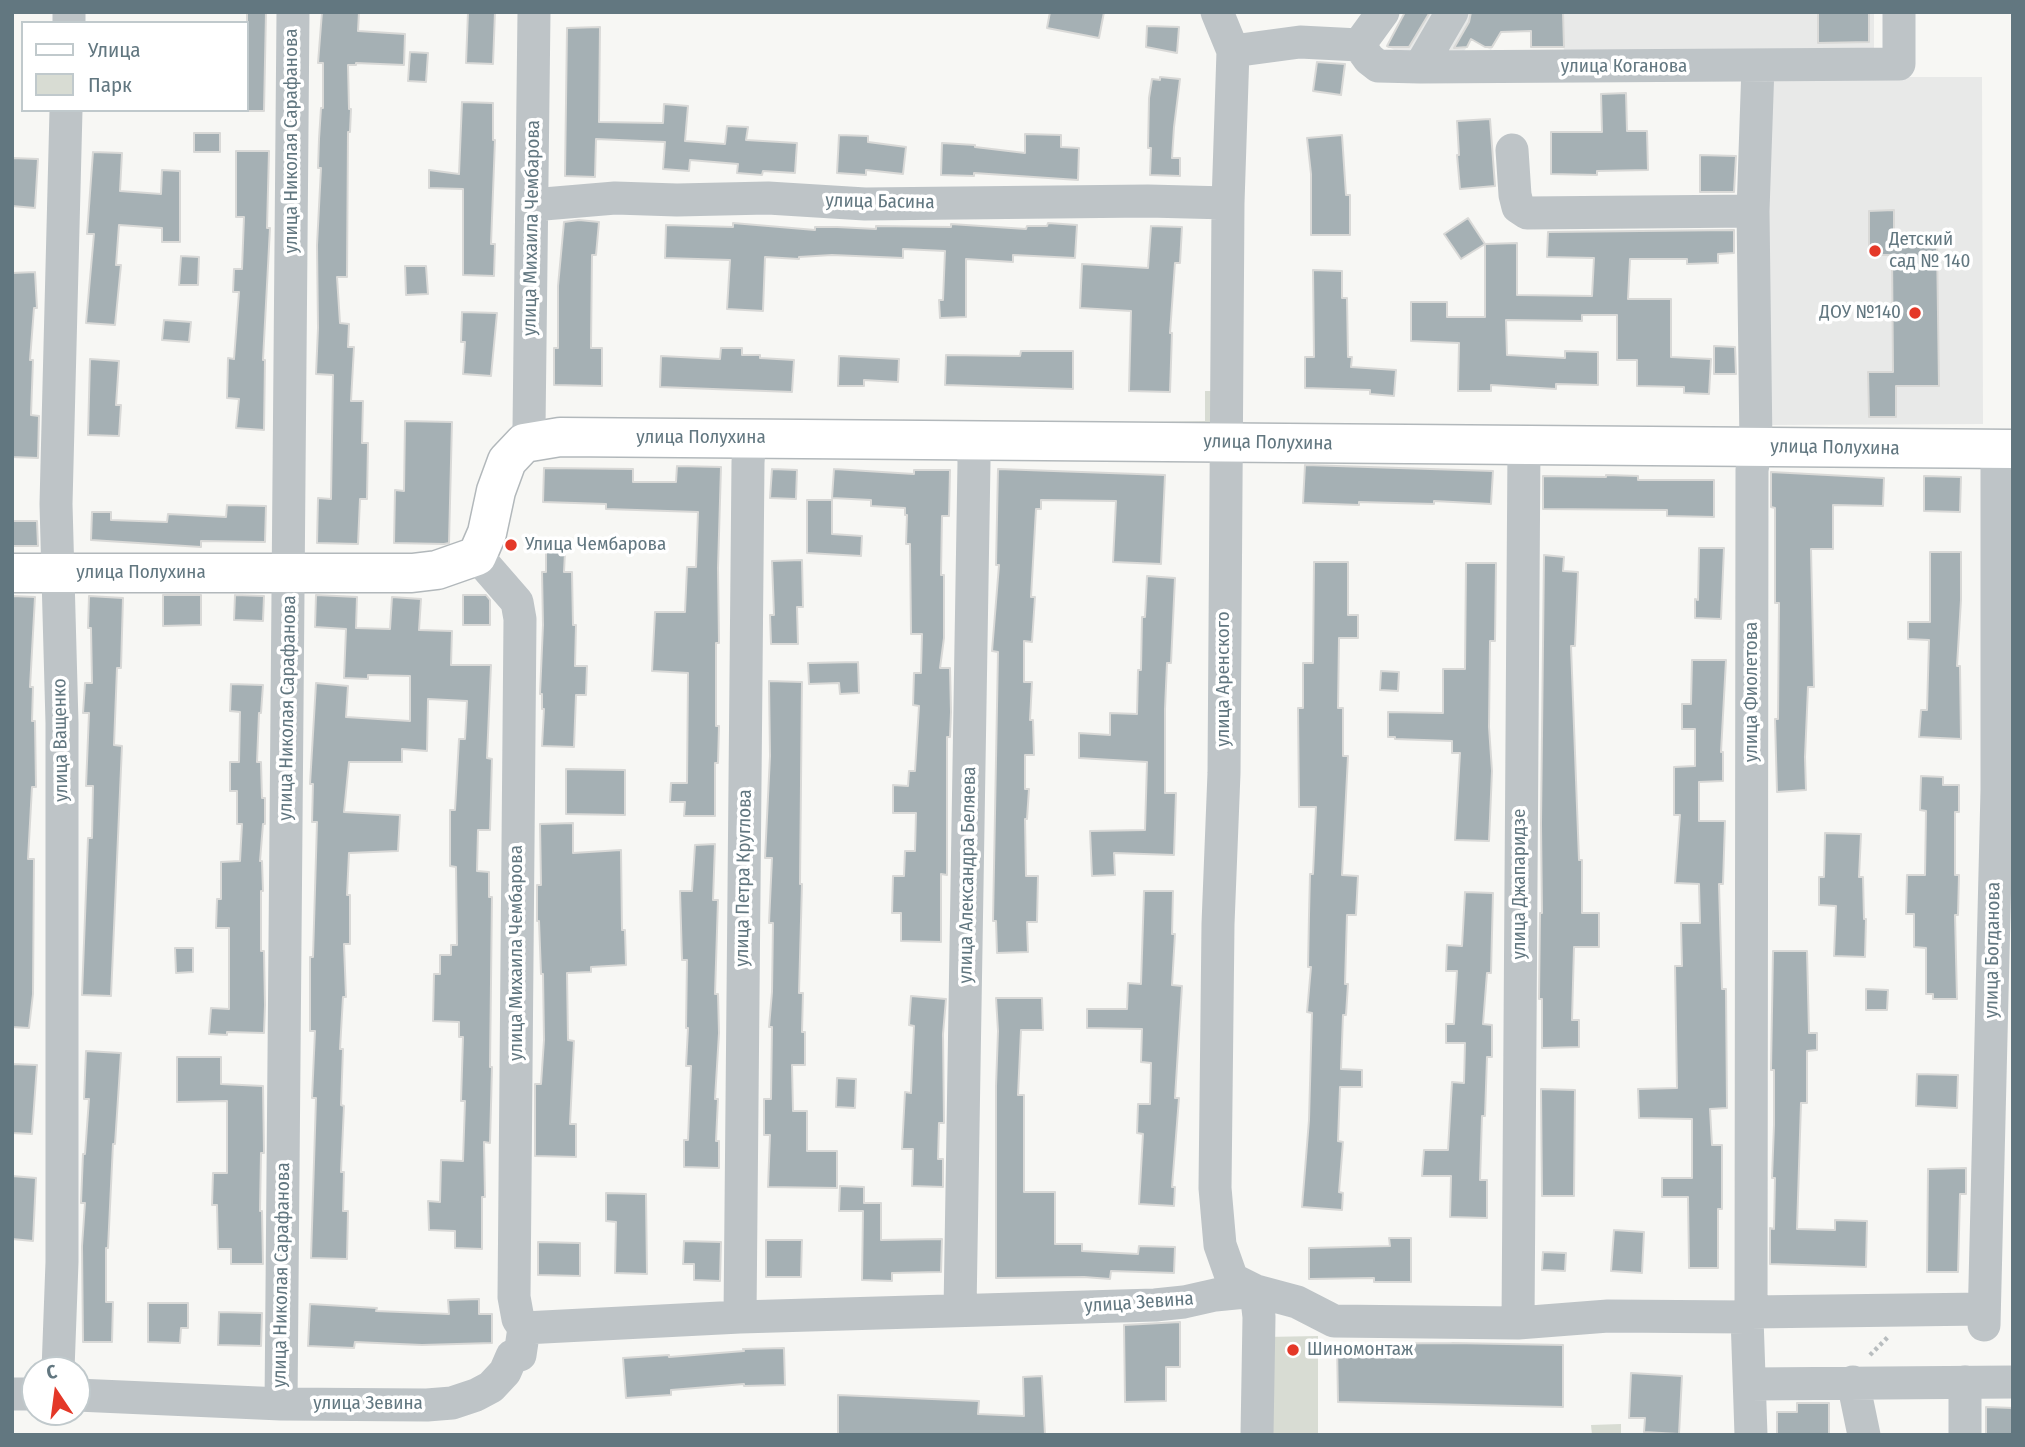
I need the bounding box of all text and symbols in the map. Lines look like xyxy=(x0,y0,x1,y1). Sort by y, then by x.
legend xyxy=(21,21,248,112)
street label: улица Николая Сарафанова xyxy=(281,28,303,254)
text: Улица xyxy=(88,37,141,63)
street label: улица Коганова xyxy=(1561,56,1687,78)
text: Парк xyxy=(88,72,132,98)
street label: улица Михаила Чембарова xyxy=(519,120,545,336)
street label: улица Басина xyxy=(825,190,935,214)
place label: Детский сад № 140 xyxy=(1889,229,1970,273)
marker: Детский сад № 140 xyxy=(1867,243,1883,259)
place label: ДОУ №140 xyxy=(1819,302,1901,324)
marker: ДОУ №140 xyxy=(1907,305,1923,321)
street label: улица Полухина xyxy=(636,427,766,449)
street label: улица Полухина xyxy=(1203,430,1333,456)
street label: улица Полухина xyxy=(1770,435,1900,461)
place label: Улица Чембарова xyxy=(525,534,666,556)
marker: Улица Чембарова xyxy=(503,537,519,553)
street label: улица Полухина xyxy=(76,562,206,584)
street label: улица Николая Сарафанова xyxy=(275,595,301,821)
street label: улица Аренского xyxy=(1213,611,1235,747)
street label: улица Фиолетова xyxy=(1741,622,1763,762)
street label: улица Ващенко xyxy=(49,678,73,802)
street label: улица Александра Беляева xyxy=(955,766,981,984)
street label: улица Петра Круглова xyxy=(731,789,757,967)
street label: улица Джапаридзе xyxy=(1509,809,1531,959)
street label: улица Михаила Чембарова xyxy=(506,845,528,1061)
street label: улица Богданова xyxy=(1980,882,2006,1018)
street label: улица Николая Сарафанова xyxy=(269,1162,295,1388)
street label: улица Зевина xyxy=(1084,1288,1194,1318)
place label: Шиномонтаж xyxy=(1307,1339,1413,1361)
marker: Шиномонтаж xyxy=(1285,1342,1301,1358)
north arrow xyxy=(21,1356,91,1426)
text: С xyxy=(44,1360,59,1384)
street label: улица Зевина xyxy=(313,1393,423,1415)

